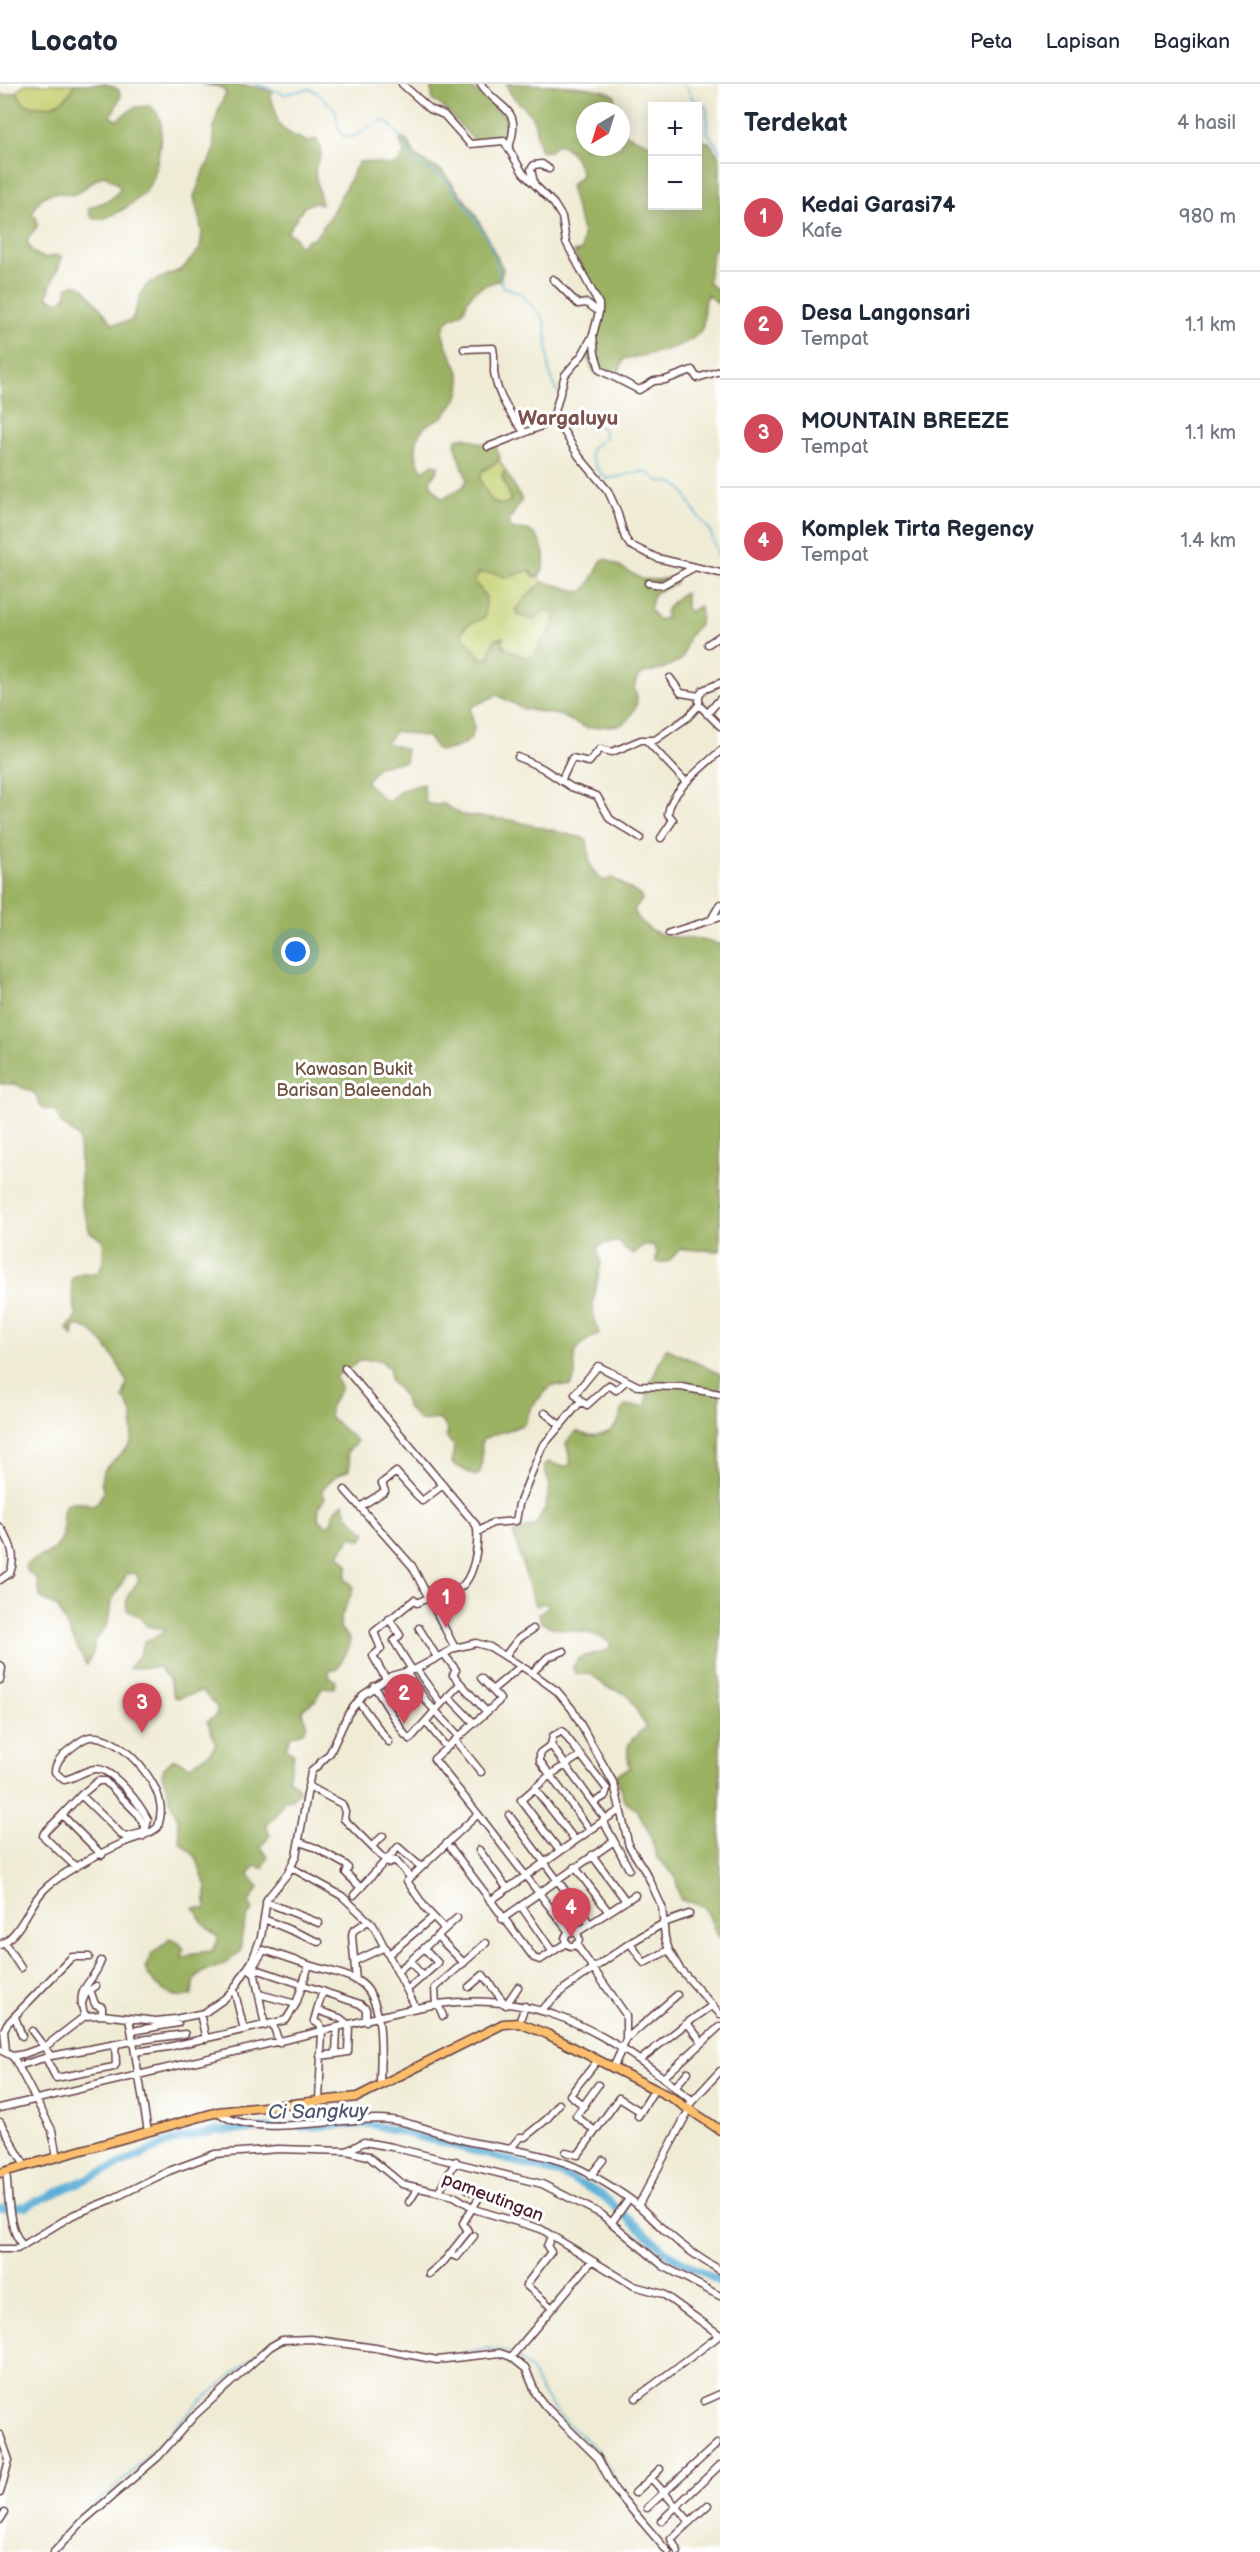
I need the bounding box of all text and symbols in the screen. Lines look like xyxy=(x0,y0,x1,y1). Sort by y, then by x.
text: Locato xyxy=(30,25,118,58)
text: Peta xyxy=(970,29,1012,54)
text: Lapisan xyxy=(1045,29,1120,54)
text: Bagikan xyxy=(1153,29,1230,54)
north arrow xyxy=(576,102,630,156)
map controls xyxy=(648,102,702,210)
button: + xyxy=(648,102,702,156)
text: Terdekat xyxy=(744,108,847,139)
text: 4 hasil xyxy=(1177,111,1236,135)
button: − xyxy=(648,156,702,210)
text: Kedai Garasi74 xyxy=(801,192,956,219)
text: 1 xyxy=(759,205,768,229)
text: 980 m xyxy=(1179,205,1236,229)
text: Kafe xyxy=(801,219,842,243)
text: Desa Langonsari xyxy=(801,300,971,327)
text: 2 xyxy=(758,313,769,337)
text: 1.1 km xyxy=(1185,313,1236,337)
text: Tempat xyxy=(801,327,868,351)
district label: Wargaluyu xyxy=(518,406,618,431)
text: MOUNTAIN BREEZE xyxy=(801,408,1009,435)
text: 3 xyxy=(758,421,769,445)
text: 1.1 km xyxy=(1185,421,1236,445)
text: Tempat xyxy=(801,435,868,459)
text: Komplek Tirta Regency xyxy=(801,516,1034,543)
text: 4 xyxy=(758,529,769,553)
text: 1.4 km xyxy=(1180,529,1236,553)
text: Tempat xyxy=(801,543,868,567)
your location xyxy=(281,937,310,966)
park label: Kawasan Bukit Barisan Baleendah xyxy=(276,1059,432,1101)
pin: 1 xyxy=(426,1578,466,1628)
pin: 2 xyxy=(384,1674,424,1724)
pin: 3 xyxy=(122,1684,162,1733)
pin: 4 xyxy=(552,1888,590,1938)
water label: Ci Sangkuy xyxy=(268,2099,369,2125)
street label: pameutingan xyxy=(439,2169,546,2226)

